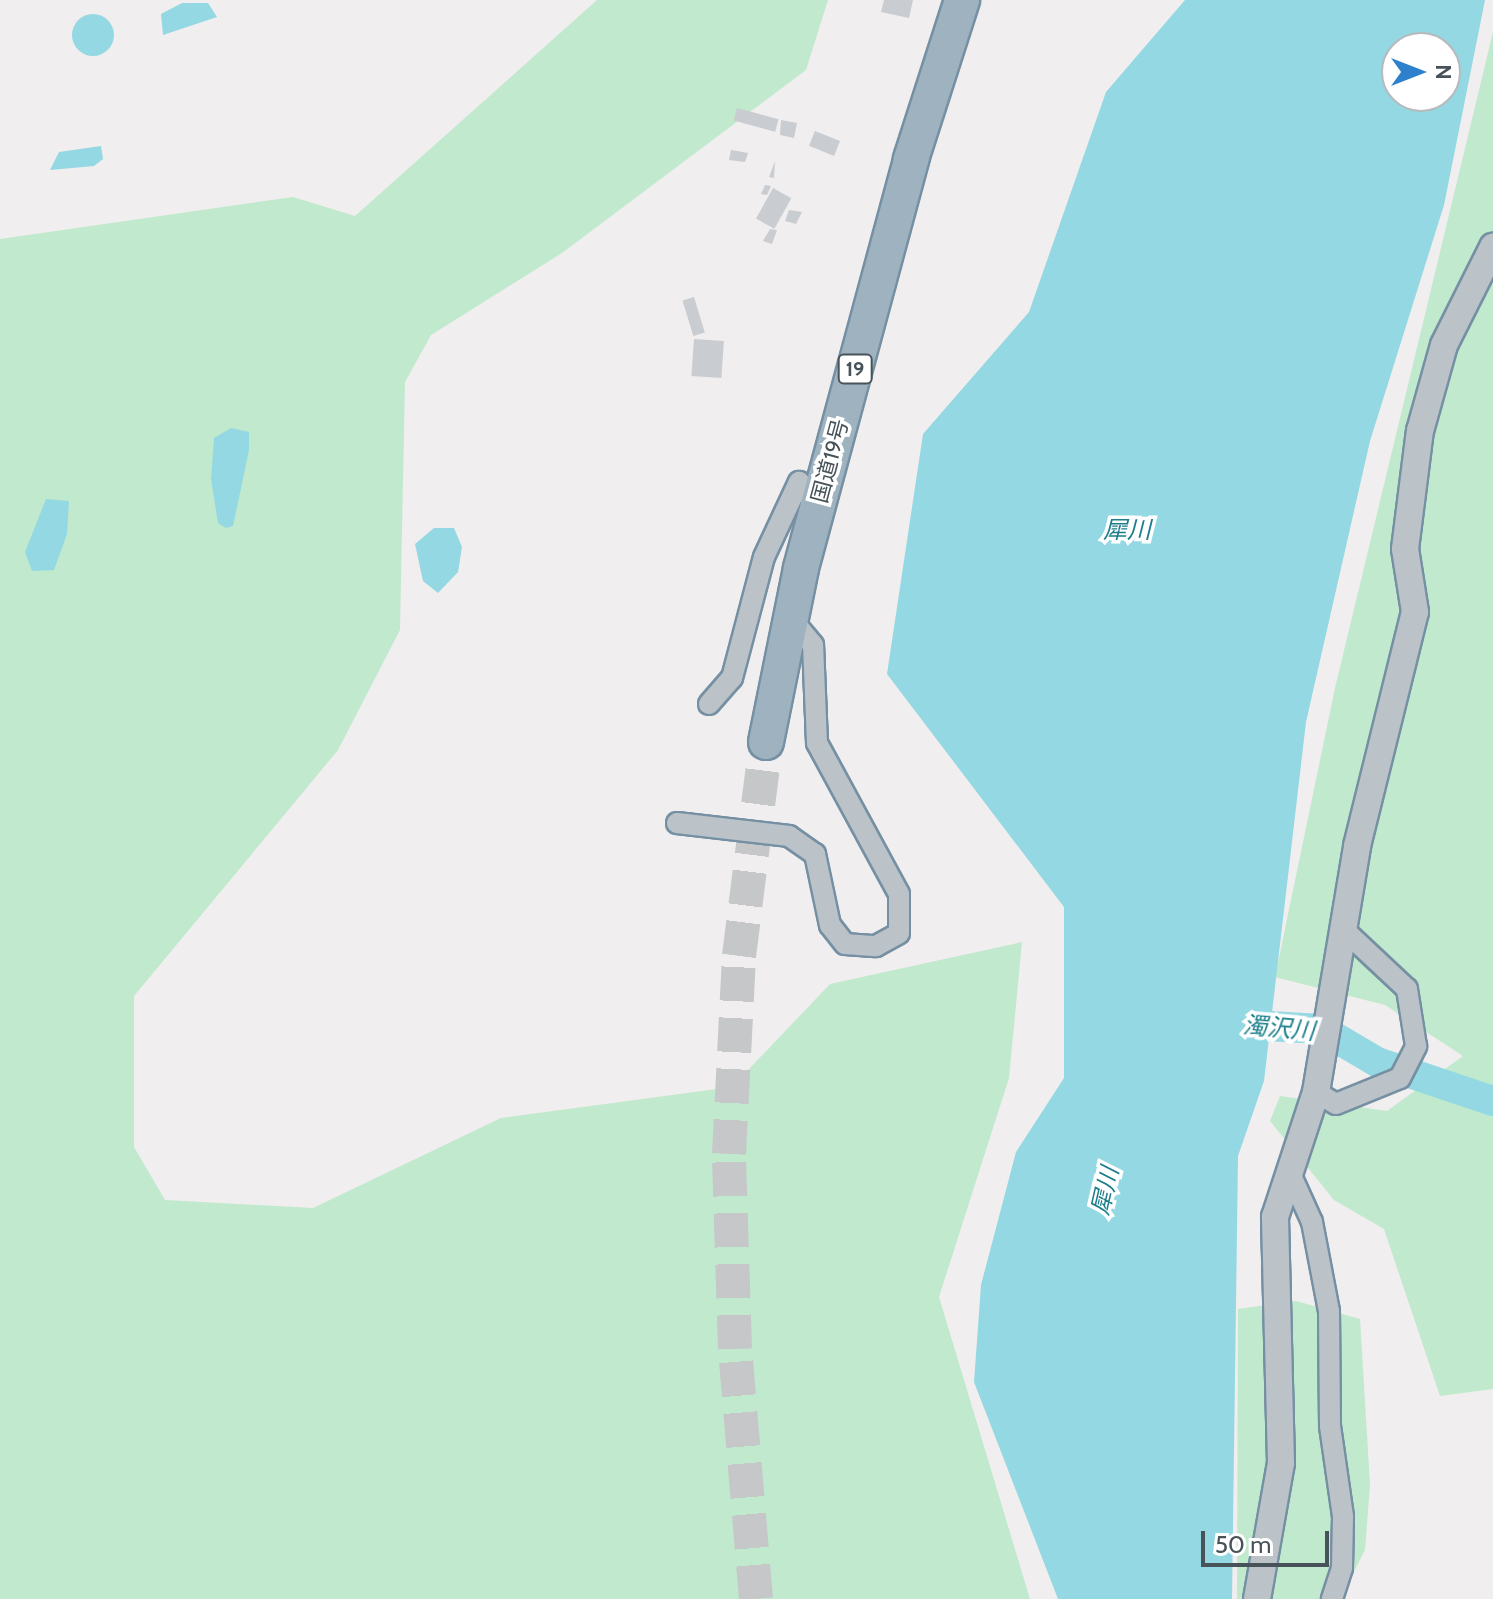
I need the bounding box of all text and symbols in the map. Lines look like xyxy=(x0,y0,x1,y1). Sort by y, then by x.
north arrow xyxy=(1381,32,1461,112)
text: N xyxy=(1430,64,1457,80)
road number: 19 xyxy=(837,353,873,385)
street label: 国道19号 xyxy=(806,416,854,506)
water label: 犀川 xyxy=(1103,516,1151,544)
water label: 濁沢川 xyxy=(1242,1011,1316,1045)
water label: 犀川 xyxy=(1086,1164,1124,1218)
scale bar xyxy=(1205,1515,1333,1565)
text: 50 m xyxy=(1215,1530,1271,1559)

